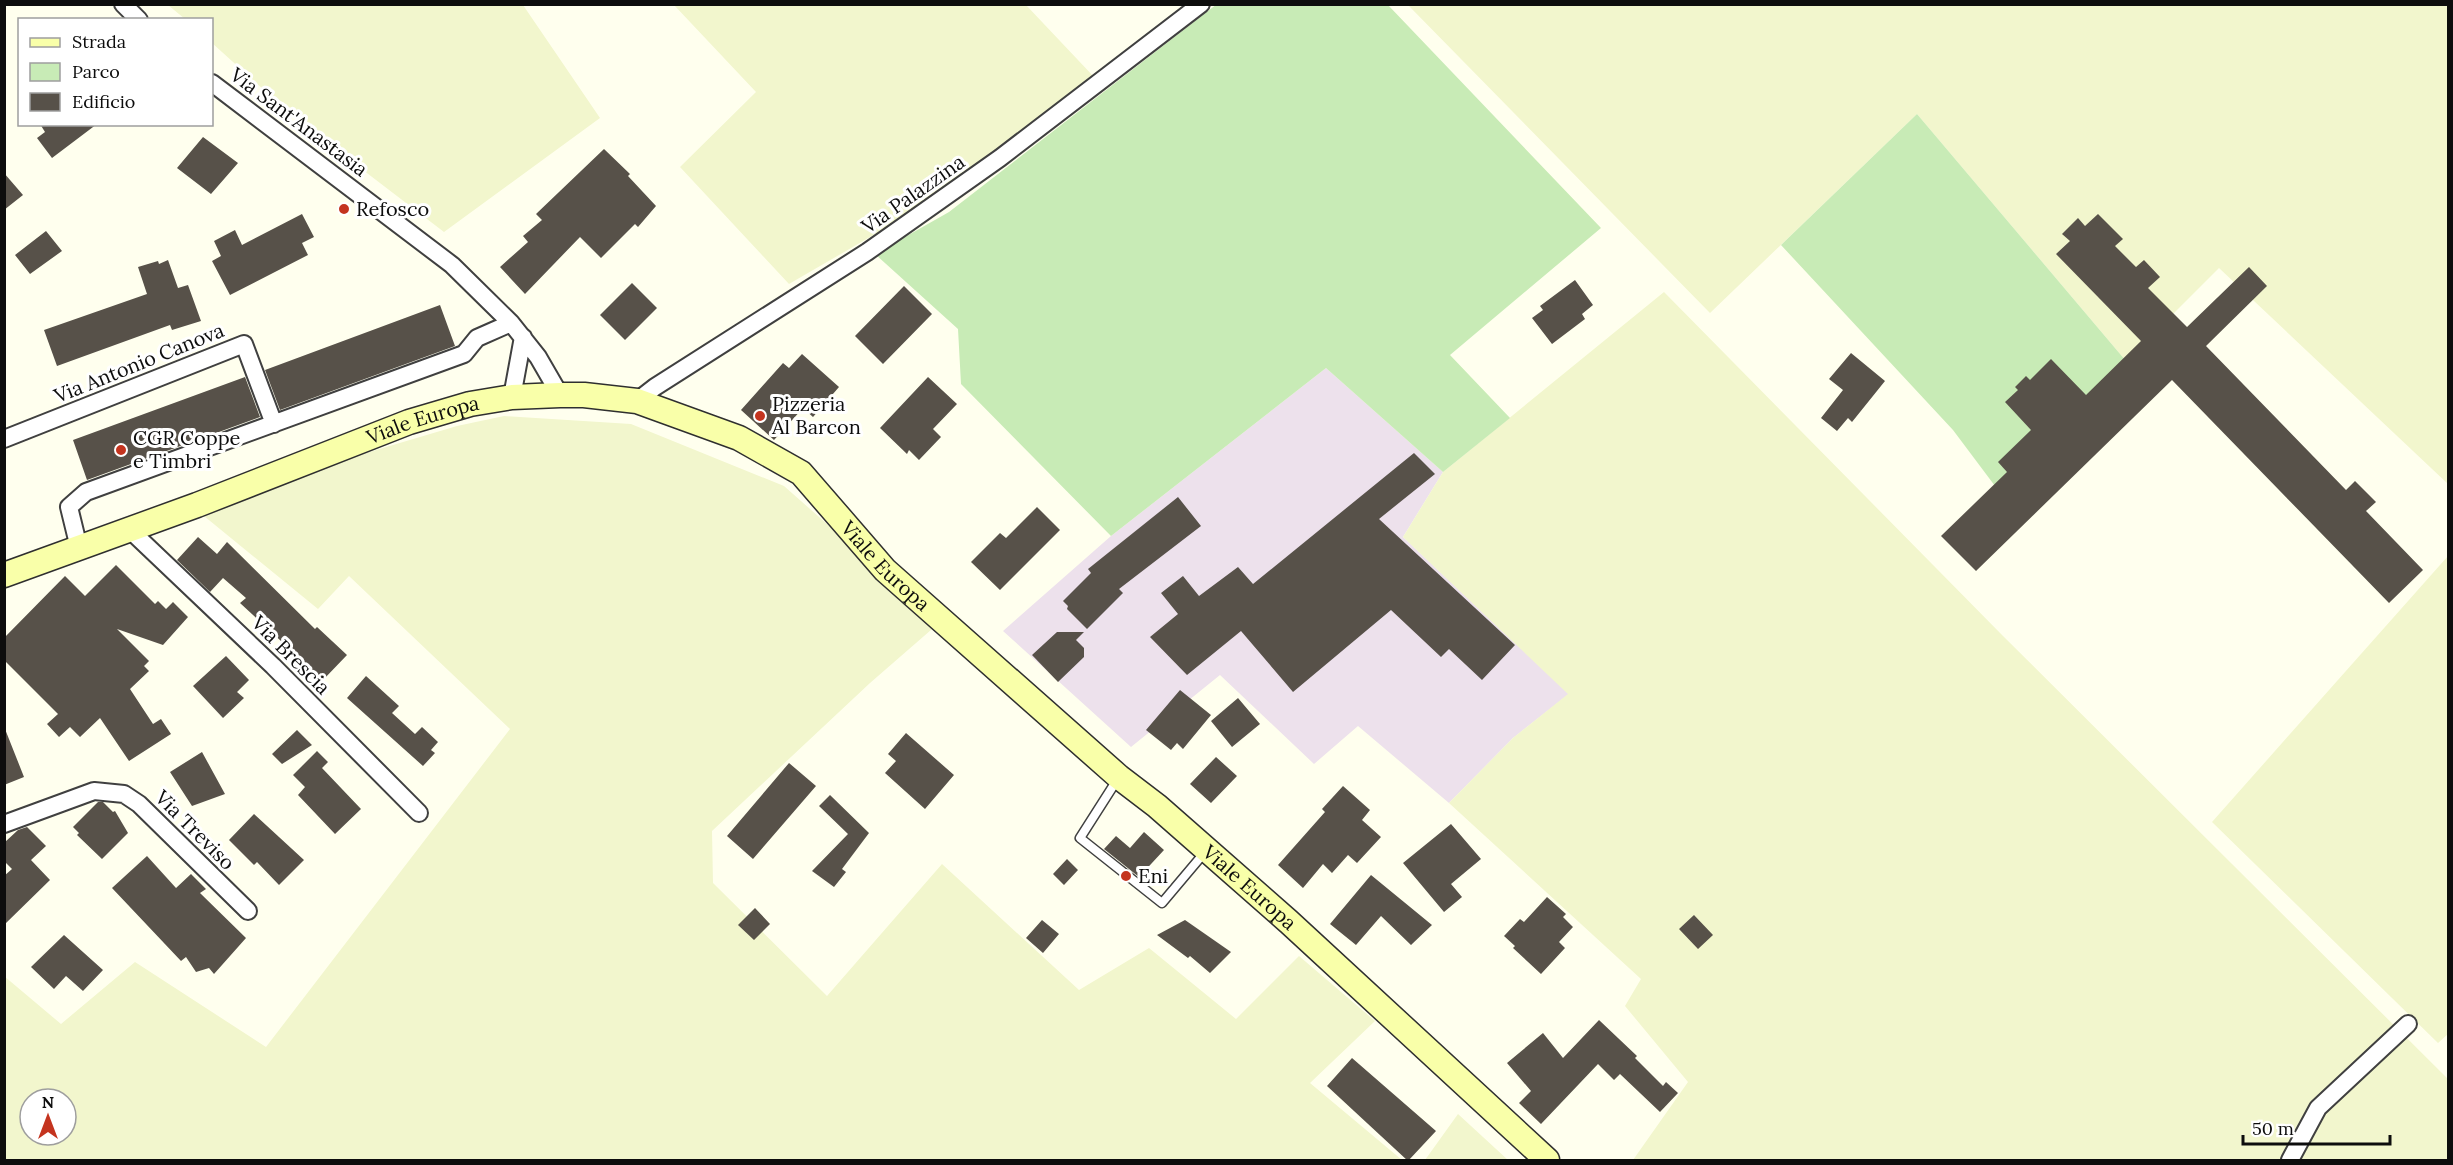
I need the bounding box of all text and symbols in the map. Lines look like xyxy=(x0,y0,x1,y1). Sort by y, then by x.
legend xyxy=(18,18,213,126)
text: Strada xyxy=(72,30,126,53)
text: Parco xyxy=(72,60,120,83)
street label: Via Sant'Anastasia xyxy=(225,61,373,182)
text: Edificio xyxy=(72,90,135,113)
street label: Via Palazzina xyxy=(855,149,969,239)
place label: Refosco xyxy=(356,196,429,221)
marker: Refosco xyxy=(337,202,351,216)
street label: Via Antonio Canova xyxy=(49,317,227,408)
street label: Viale Europa xyxy=(362,390,481,450)
place label: Pizzeria Al Barcon xyxy=(771,391,861,439)
marker: Pizzeria Al Barcon xyxy=(753,409,767,423)
place label: CGR Coppe e Timbri xyxy=(133,425,241,473)
marker: CGR Coppe e Timbri xyxy=(114,443,128,457)
street label: Viale Europa xyxy=(835,515,936,616)
street label: Via Brescia xyxy=(246,609,336,699)
street label: Via Treviso xyxy=(150,784,240,875)
street label: Viale Europa xyxy=(1197,838,1302,935)
place label: Eni xyxy=(1138,863,1168,888)
marker: Eni xyxy=(1119,869,1133,883)
north arrow xyxy=(18,1087,78,1147)
text: N xyxy=(42,1092,54,1112)
scale bar xyxy=(2243,1108,2390,1146)
text: 50 m xyxy=(2252,1117,2294,1140)

